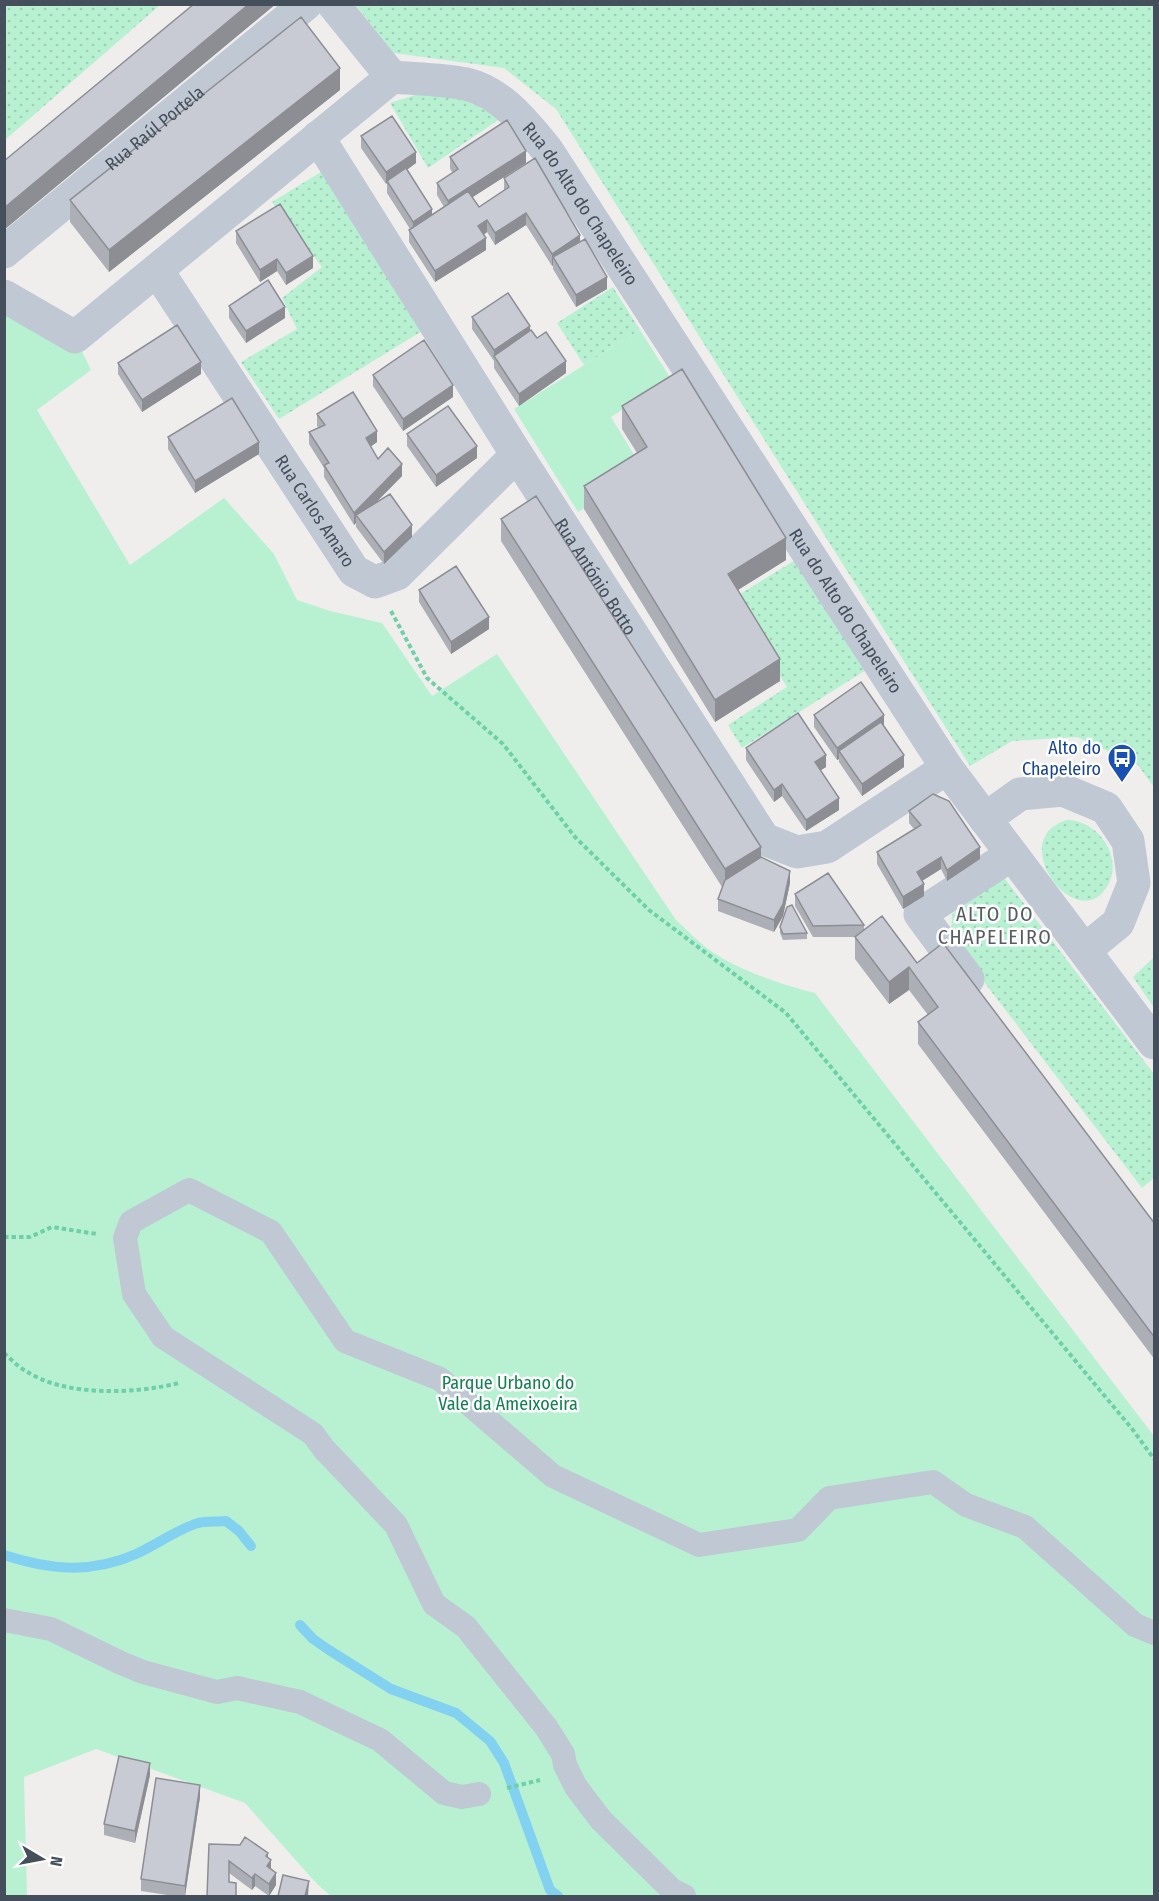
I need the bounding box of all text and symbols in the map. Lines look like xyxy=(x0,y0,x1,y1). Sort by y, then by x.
street label: Rua Raúl Portela xyxy=(101,81,209,175)
street label: Rua do Alto do Chapeleiro xyxy=(518,118,643,289)
street label: Rua Carlos Amaro xyxy=(270,451,359,571)
street label: Rua António Botto xyxy=(550,514,641,639)
street label: Rua do Alto do Chapeleiro xyxy=(784,525,907,697)
place label: Alto do Chapeleiro xyxy=(1022,737,1101,780)
bus stop icon: Alto do Chapeleiro xyxy=(1106,742,1138,784)
district label: ALTO DO CHAPELEIRO xyxy=(938,902,1052,949)
park label: Parque Urbano do Vale da Ameixoeira xyxy=(438,1372,578,1415)
north arrow xyxy=(12,1829,72,1889)
text: N xyxy=(46,1855,66,1868)

